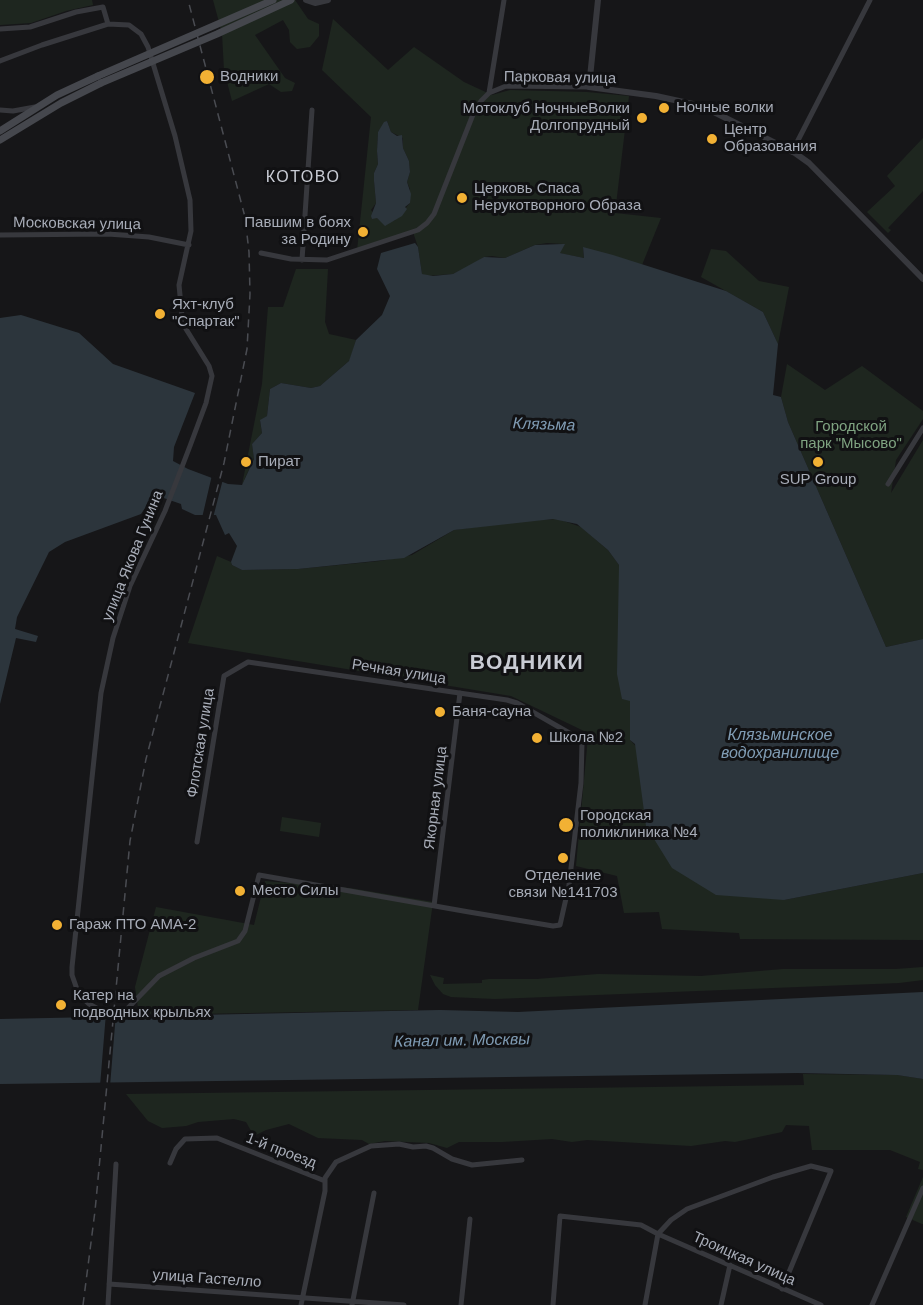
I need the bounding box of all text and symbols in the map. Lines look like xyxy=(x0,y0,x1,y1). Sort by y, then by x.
marker: Водники xyxy=(198,68,216,86)
place label: Водники xyxy=(220,68,278,86)
street label: Парковая улица xyxy=(504,68,616,88)
place label: Ночные волки xyxy=(676,99,774,117)
place label: Мотоклуб НочныеВолки Долгопрудный xyxy=(463,100,630,135)
marker: Ночные волки xyxy=(657,101,671,115)
marker: Мотоклуб НочныеВолки Долгопрудный xyxy=(635,111,649,125)
place label: Центр Образования xyxy=(724,121,817,156)
marker: Центр Образования xyxy=(705,132,719,146)
district label: КОТОВО xyxy=(266,168,340,188)
place label: Церковь Спаса Нерукотворного Образа xyxy=(474,180,641,215)
marker: Церковь Спаса Нерукотворного Образа xyxy=(455,191,469,205)
street label: Московская улица xyxy=(13,214,141,234)
place label: Павшим в боях за Родину xyxy=(244,214,351,249)
marker: Павшим в боях за Родину xyxy=(356,225,370,239)
place label: Яхт-клуб "Спартак" xyxy=(172,296,240,331)
marker: Яхт-клуб "Спартак" xyxy=(153,307,167,321)
water label: Клязьма xyxy=(512,414,576,436)
park label: Городской парк "Мысово" xyxy=(800,418,902,453)
place label: Пират xyxy=(258,453,300,471)
marker: Пират xyxy=(239,455,253,469)
marker: SUP Group xyxy=(811,455,825,469)
place label: SUP Group xyxy=(780,471,856,489)
street label: улица Якова Гунина xyxy=(99,488,167,624)
district label: ВОДНИКИ xyxy=(470,650,584,676)
street label: Речная улица xyxy=(351,656,447,688)
street label: Флотская улица xyxy=(183,687,219,799)
place label: Баня-сауна xyxy=(452,703,531,721)
marker: Баня-сауна xyxy=(433,705,447,719)
water label: Клязьминское водохранилище xyxy=(721,726,839,764)
place label: Школа №2 xyxy=(549,729,623,747)
marker: Школа №2 xyxy=(530,731,544,745)
street label: Якорная улица xyxy=(421,745,451,851)
place label: Городская поликлиника №4 xyxy=(580,807,698,842)
marker: Городская поликлиника №4 xyxy=(557,816,575,834)
marker: Отделение связи №141703 xyxy=(556,851,570,865)
place label: Отделение связи №141703 xyxy=(509,867,617,902)
place label: Место Силы xyxy=(252,882,338,900)
marker: Место Силы xyxy=(233,884,247,898)
place label: Гараж ПТО АМА-2 xyxy=(69,916,196,934)
marker: Гараж ПТО АМА-2 xyxy=(50,918,64,932)
place label: Катер на подводных крыльях xyxy=(73,987,211,1022)
marker: Катер на подводных крыльях xyxy=(54,998,68,1012)
water label: Канал им. Москвы xyxy=(394,1030,530,1052)
street label: 1-й проезд xyxy=(243,1129,319,1173)
street label: Троицкая улица xyxy=(690,1228,798,1290)
street label: улица Гастелло xyxy=(152,1266,262,1292)

